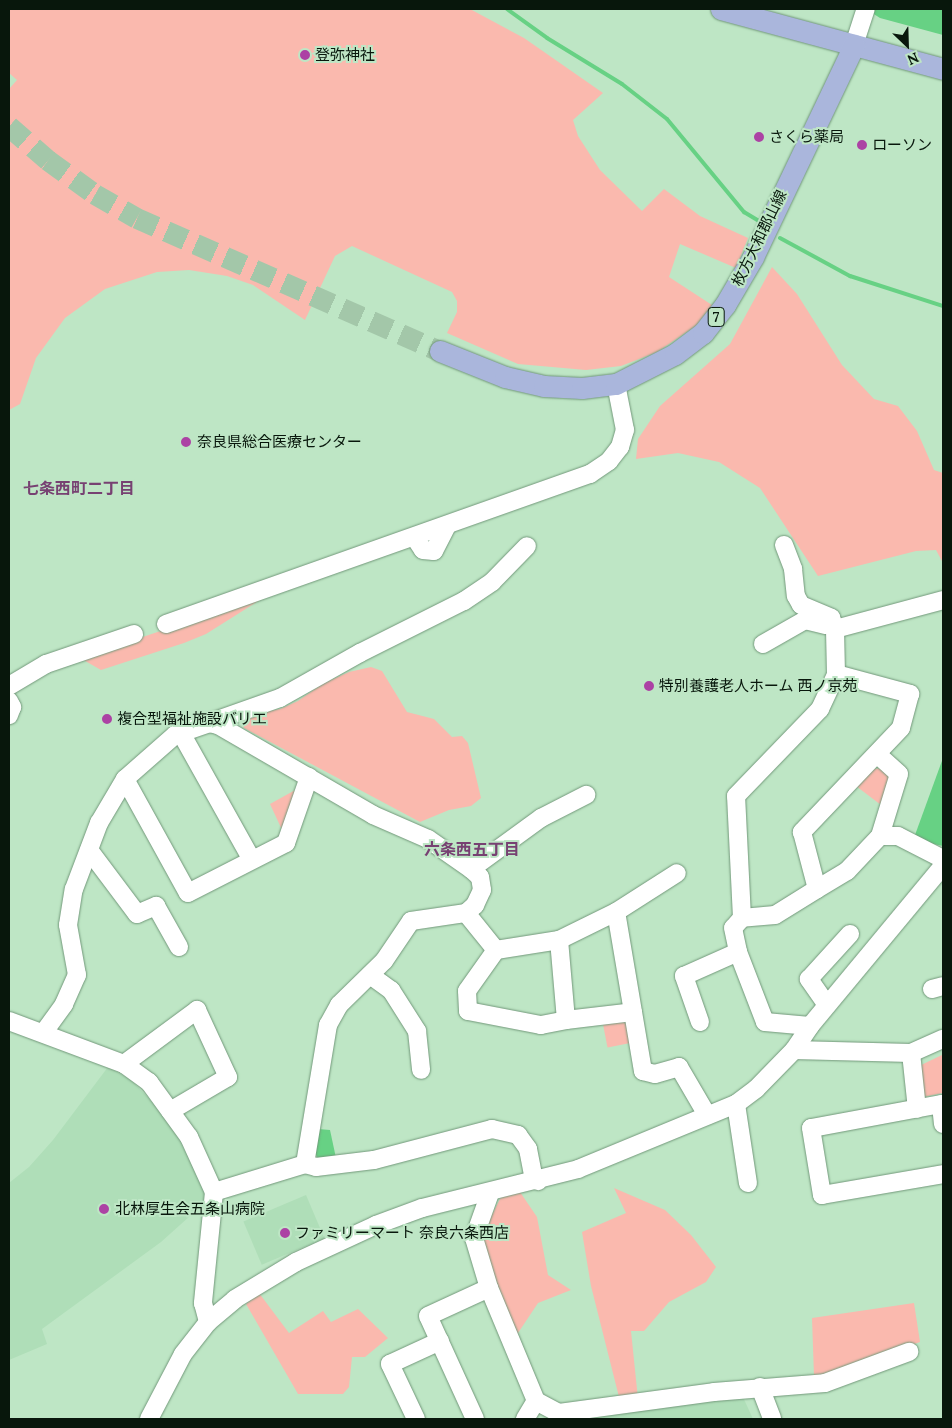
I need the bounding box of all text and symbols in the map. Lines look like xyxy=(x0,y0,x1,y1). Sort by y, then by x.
north arrow xyxy=(882,20,932,70)
place label: 登弥神社 xyxy=(315,46,375,64)
text: N xyxy=(905,48,922,69)
marker: 登弥神社 xyxy=(299,49,311,61)
place label: さくら薬局 xyxy=(769,128,844,146)
marker: さくら薬局 xyxy=(753,131,765,143)
place label: ローソン xyxy=(872,136,932,154)
marker: ローソン xyxy=(856,139,868,151)
street label: 枚方大和郡山線 xyxy=(728,187,790,289)
road number: 7 xyxy=(707,306,725,328)
place label: 奈良県総合医療センター xyxy=(197,433,362,451)
marker: 奈良県総合医療センター xyxy=(179,435,193,449)
district label: 七条西町二丁目 xyxy=(23,478,135,498)
place label: 特別養護老人ホーム 西ノ京苑 xyxy=(659,677,858,695)
marker: 特別養護老人ホーム 西ノ京苑 xyxy=(643,680,655,692)
place label: 複合型福祉施設バリエ xyxy=(117,710,267,728)
marker: 複合型福祉施設バリエ xyxy=(101,713,113,725)
district label: 六条西五丁目 xyxy=(424,839,520,859)
place label: 北林厚生会五条山病院 xyxy=(115,1200,265,1218)
marker: 北林厚生会五条山病院 xyxy=(97,1202,111,1216)
place label: ファミリーマート 奈良六条西店 xyxy=(295,1224,509,1242)
marker: ファミリーマート 奈良六条西店 xyxy=(279,1227,291,1239)

